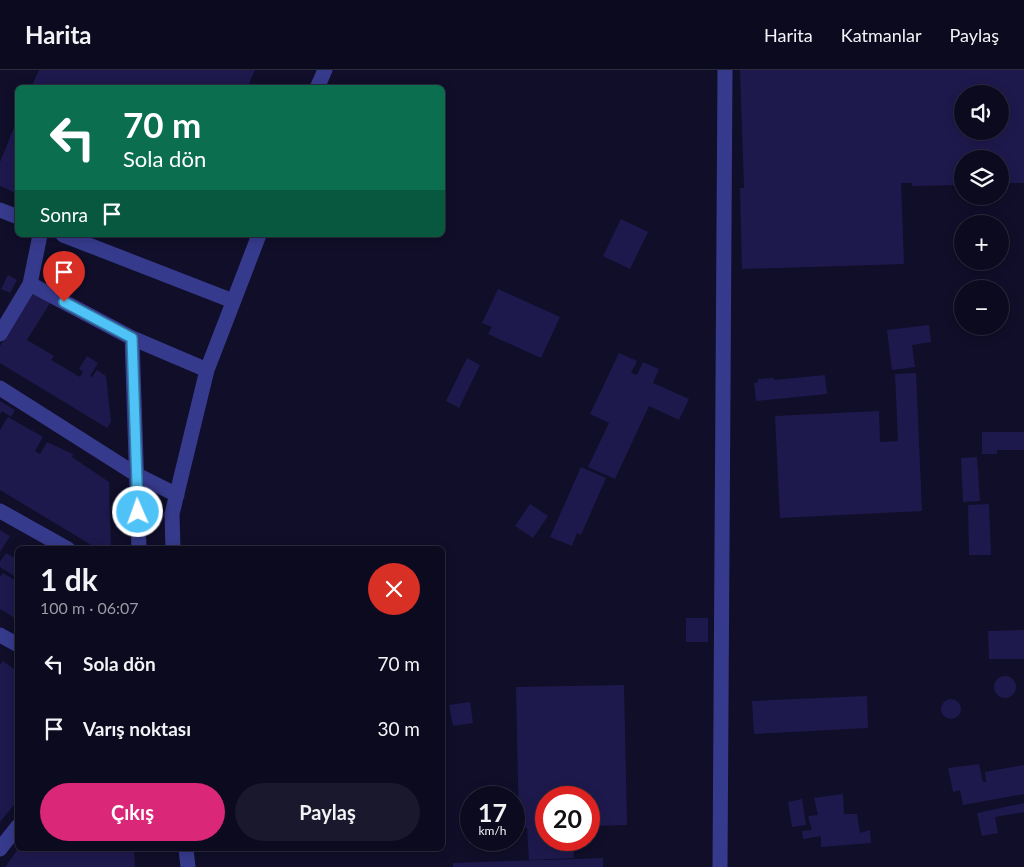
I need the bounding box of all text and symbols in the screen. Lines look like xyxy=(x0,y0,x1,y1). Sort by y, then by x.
text: Harita xyxy=(25,20,92,49)
text: Harita xyxy=(764,24,813,46)
text: Katmanlar xyxy=(841,24,921,46)
text: Paylaş xyxy=(949,24,999,46)
map controls xyxy=(954,85,1009,335)
button: sound xyxy=(954,85,1009,140)
text: 70 m xyxy=(123,103,201,145)
icon: left xyxy=(40,105,105,170)
text: Sola dön xyxy=(123,145,206,172)
button: layers xyxy=(954,150,1009,205)
icon: arrive xyxy=(98,200,126,228)
text: Sonra xyxy=(40,203,88,226)
button: + xyxy=(954,215,1009,270)
pin xyxy=(43,251,85,302)
icon: arrive xyxy=(50,258,78,286)
button: − xyxy=(954,280,1009,335)
position arrow xyxy=(111,485,163,537)
text: 1 dk xyxy=(40,561,98,597)
button: close xyxy=(368,563,420,615)
text: 100 m · 06:07 xyxy=(40,598,139,617)
icon: left xyxy=(40,650,68,678)
text: Sola dön xyxy=(83,652,156,675)
text: 70 m xyxy=(377,652,420,675)
icon: arrive xyxy=(40,715,68,743)
text: Varış noktası xyxy=(83,717,191,740)
text: 30 m xyxy=(377,717,420,740)
button: Çıkış xyxy=(40,783,225,841)
button: Paylaş xyxy=(235,783,420,841)
speed limit sign: 20 xyxy=(535,786,600,851)
text: 17 xyxy=(478,797,507,827)
text: km/h xyxy=(478,823,507,838)

